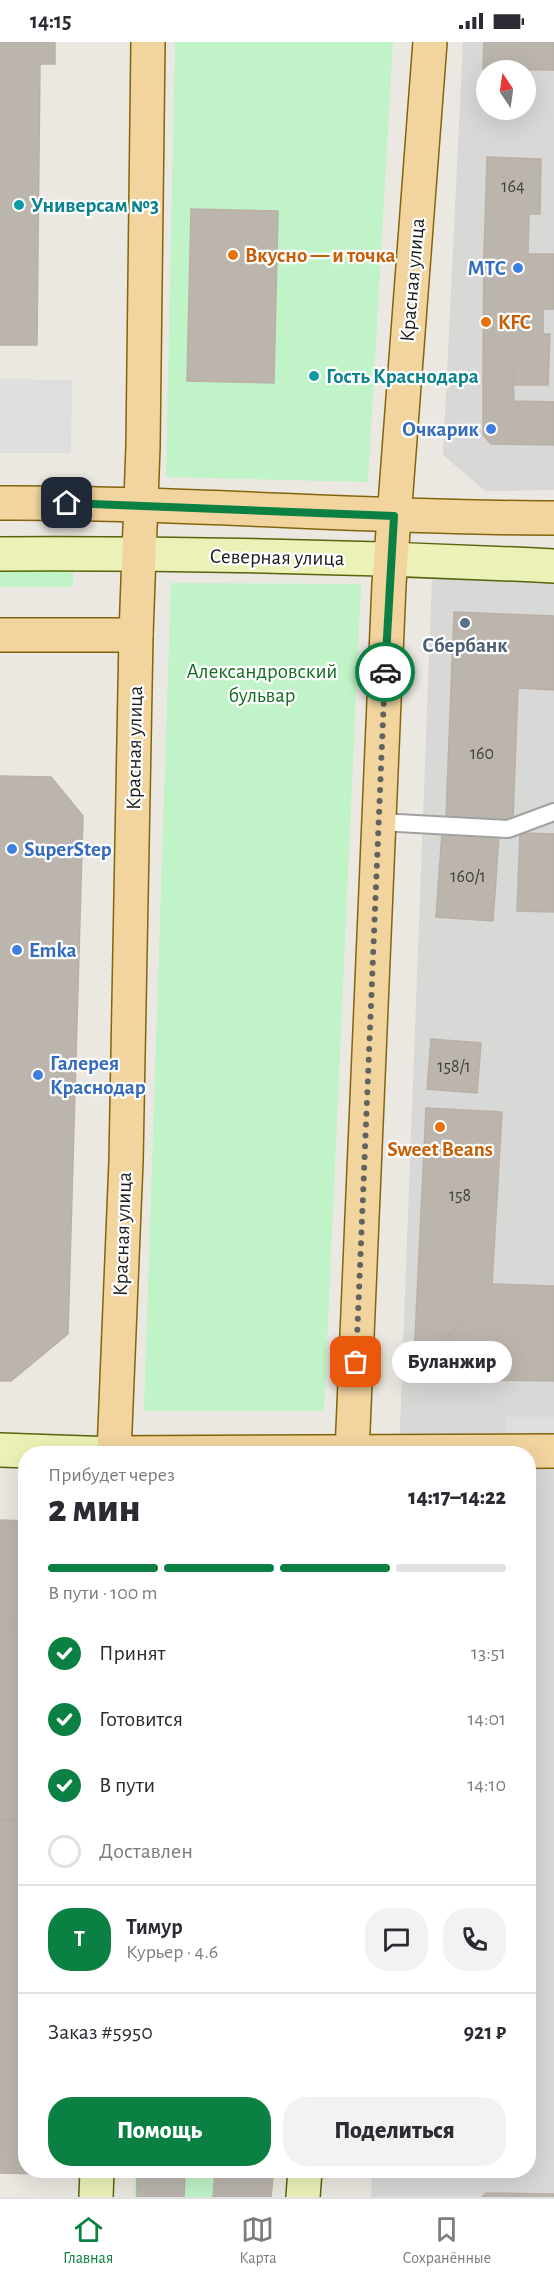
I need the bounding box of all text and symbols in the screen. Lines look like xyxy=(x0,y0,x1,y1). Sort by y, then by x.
text: 14:15 xyxy=(30,10,71,32)
north arrow xyxy=(476,60,536,120)
map controls xyxy=(476,60,536,120)
house number: 164 xyxy=(501,178,525,196)
place label: Универсам №3 xyxy=(31,195,159,216)
marker: Универсам №3 xyxy=(12,198,26,212)
street label: Красная улица xyxy=(397,217,428,343)
place label: Вкусно — и точка xyxy=(245,245,396,266)
marker: Вкусно — и точка xyxy=(226,248,240,262)
place label: МТС xyxy=(467,258,506,279)
marker: МТС xyxy=(511,261,525,275)
place label: KFC xyxy=(498,312,531,333)
marker: KFC xyxy=(479,315,493,329)
place label: Гость Краснодара xyxy=(326,366,479,387)
marker: Гость Краснодара xyxy=(307,369,321,383)
place label: Очкарик xyxy=(402,419,480,440)
marker: Очкарик xyxy=(484,422,498,436)
pin xyxy=(41,477,92,528)
icon: home xyxy=(50,486,83,519)
street label: Северная улица xyxy=(209,546,345,569)
marker: Сбербанк xyxy=(458,616,472,630)
place label: Сбербанк xyxy=(422,635,508,656)
courier xyxy=(355,642,415,702)
icon: car xyxy=(369,656,402,689)
park label: Александровский бульвар xyxy=(187,661,337,706)
street label: Красная улица xyxy=(123,685,146,810)
house number: 160 xyxy=(470,745,494,763)
place label: SuperStep xyxy=(24,839,112,860)
marker: SuperStep xyxy=(5,842,19,856)
house number: 160/1 xyxy=(450,868,486,886)
place label: Emka xyxy=(29,940,77,961)
marker: Emka xyxy=(10,943,24,957)
place label: Галерея Краснодар xyxy=(50,1053,146,1098)
house number: 158/1 xyxy=(437,1058,471,1076)
marker: Галерея Краснодар xyxy=(31,1068,45,1082)
marker: Sweet Beans xyxy=(433,1120,447,1134)
place label: Sweet Beans xyxy=(387,1139,493,1160)
street label: Красная улица xyxy=(110,1171,135,1297)
house number: 158 xyxy=(449,1187,471,1205)
pin xyxy=(330,1336,381,1387)
callout: Буланжир xyxy=(392,1341,512,1383)
icon: bag xyxy=(339,1345,372,1378)
text: Буланжир xyxy=(408,1352,496,1372)
text: Прибудет через xyxy=(48,1465,175,1485)
text: 14:17–14:22 xyxy=(408,1486,506,1508)
text: 2 мин xyxy=(48,1490,141,1529)
text: В пути · 100 m xyxy=(48,1583,158,1603)
icon: check xyxy=(48,1637,81,1670)
text: Принят xyxy=(99,1642,165,1664)
text: 13:51 xyxy=(471,1643,506,1663)
icon: check xyxy=(48,1703,81,1736)
text: Готовится xyxy=(99,1708,183,1730)
text: 14:01 xyxy=(467,1709,506,1729)
icon: check xyxy=(48,1769,81,1802)
text: В пути xyxy=(99,1774,155,1796)
text: 14:10 xyxy=(467,1775,506,1795)
text: Доставлен xyxy=(99,1840,193,1862)
button: chat xyxy=(365,1908,428,1971)
button: phone xyxy=(443,1908,506,1971)
text: Тимур xyxy=(126,1916,183,1938)
text: Т xyxy=(74,1928,85,1950)
text: Курьер · 4.6 xyxy=(126,1942,218,1962)
text: Заказ #5950 xyxy=(48,2021,153,2043)
text: 921 ₽ xyxy=(463,2021,506,2043)
button: Помощь xyxy=(48,2097,271,2166)
button: Поделиться xyxy=(283,2097,506,2166)
tab: Главная xyxy=(63,2213,113,2268)
tab: Карта xyxy=(239,2213,277,2268)
tab: Сохранённые xyxy=(403,2213,491,2268)

